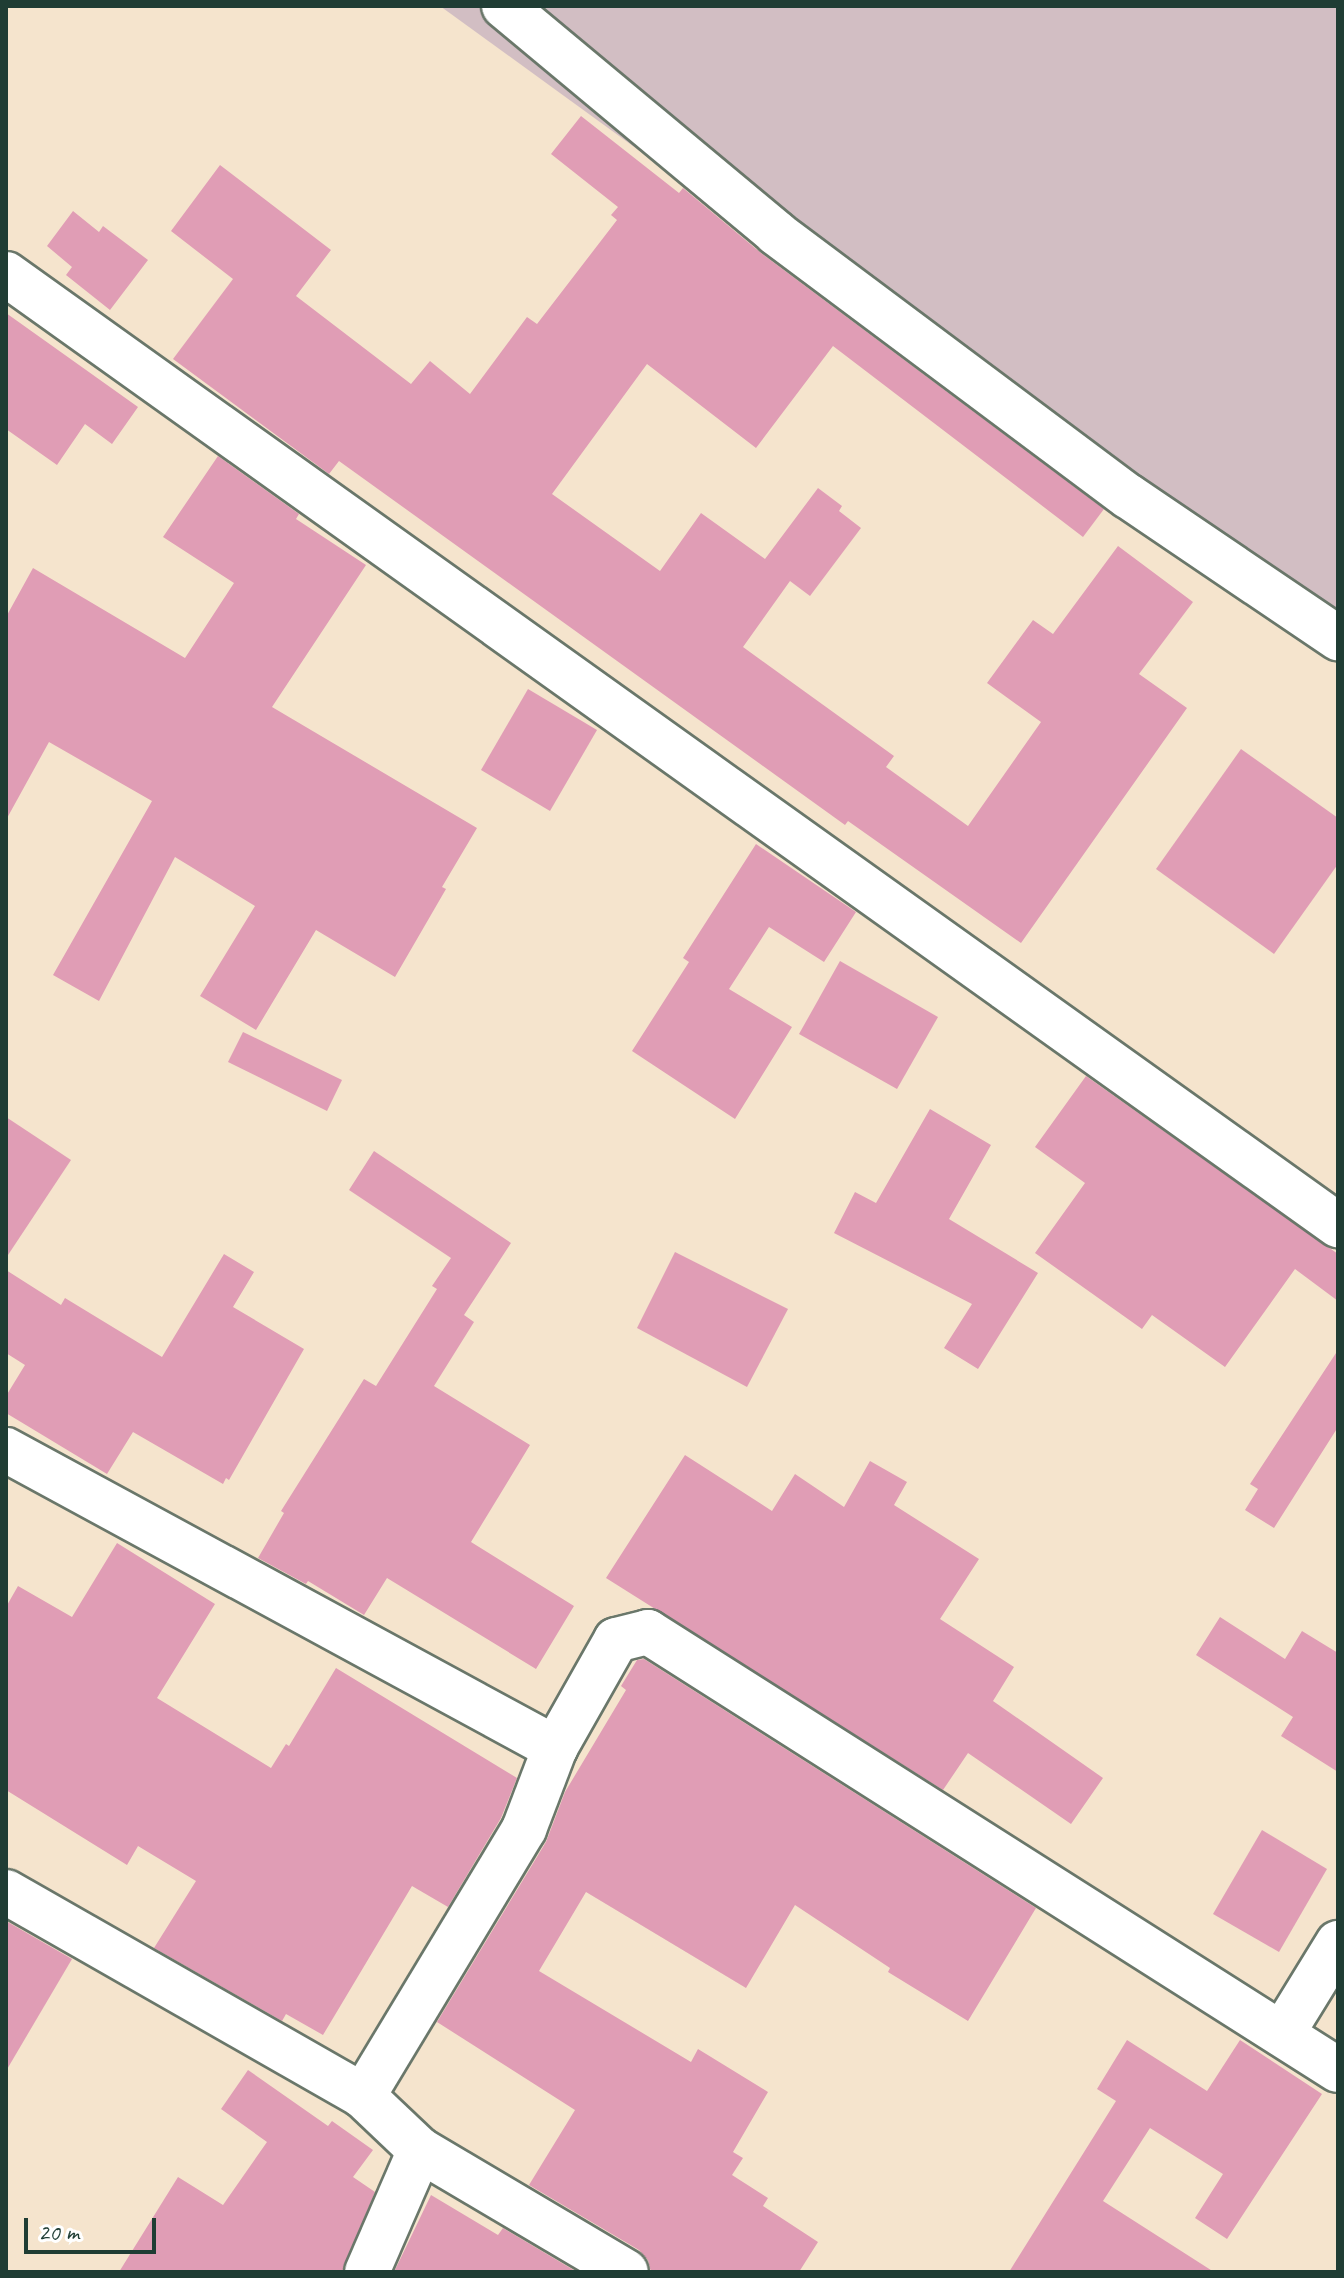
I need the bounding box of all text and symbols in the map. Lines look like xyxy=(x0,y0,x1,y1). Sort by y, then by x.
scale bar xyxy=(28,2202,160,2252)
text: 20 m xyxy=(38,2217,79,2247)

